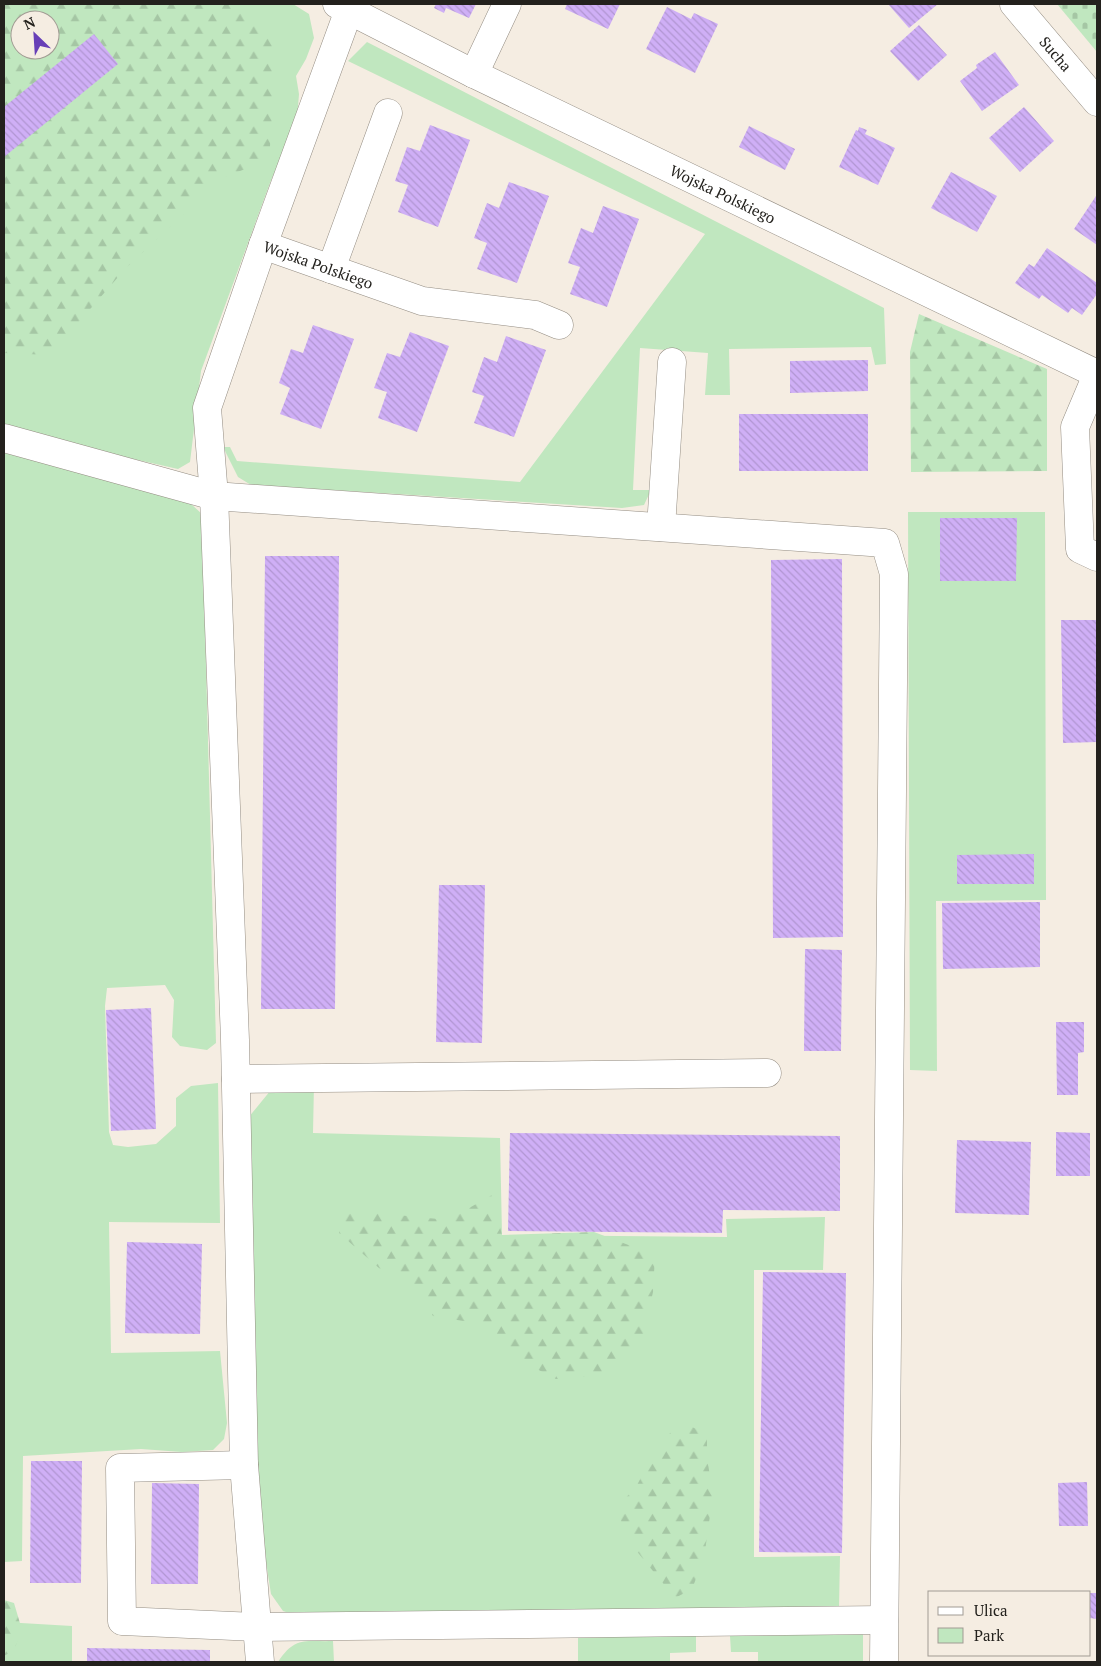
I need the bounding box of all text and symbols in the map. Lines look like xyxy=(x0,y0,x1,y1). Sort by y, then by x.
north arrow xyxy=(10,10,60,60)
text: N xyxy=(20,12,38,34)
street label: Sucha xyxy=(1035,32,1077,76)
street label: Wojska Polskiego xyxy=(667,160,779,228)
street label: Wojska Polskiego xyxy=(261,236,376,293)
legend xyxy=(928,1591,1091,1656)
text: Ulica xyxy=(974,1600,1008,1620)
text: Park xyxy=(974,1625,1004,1645)

